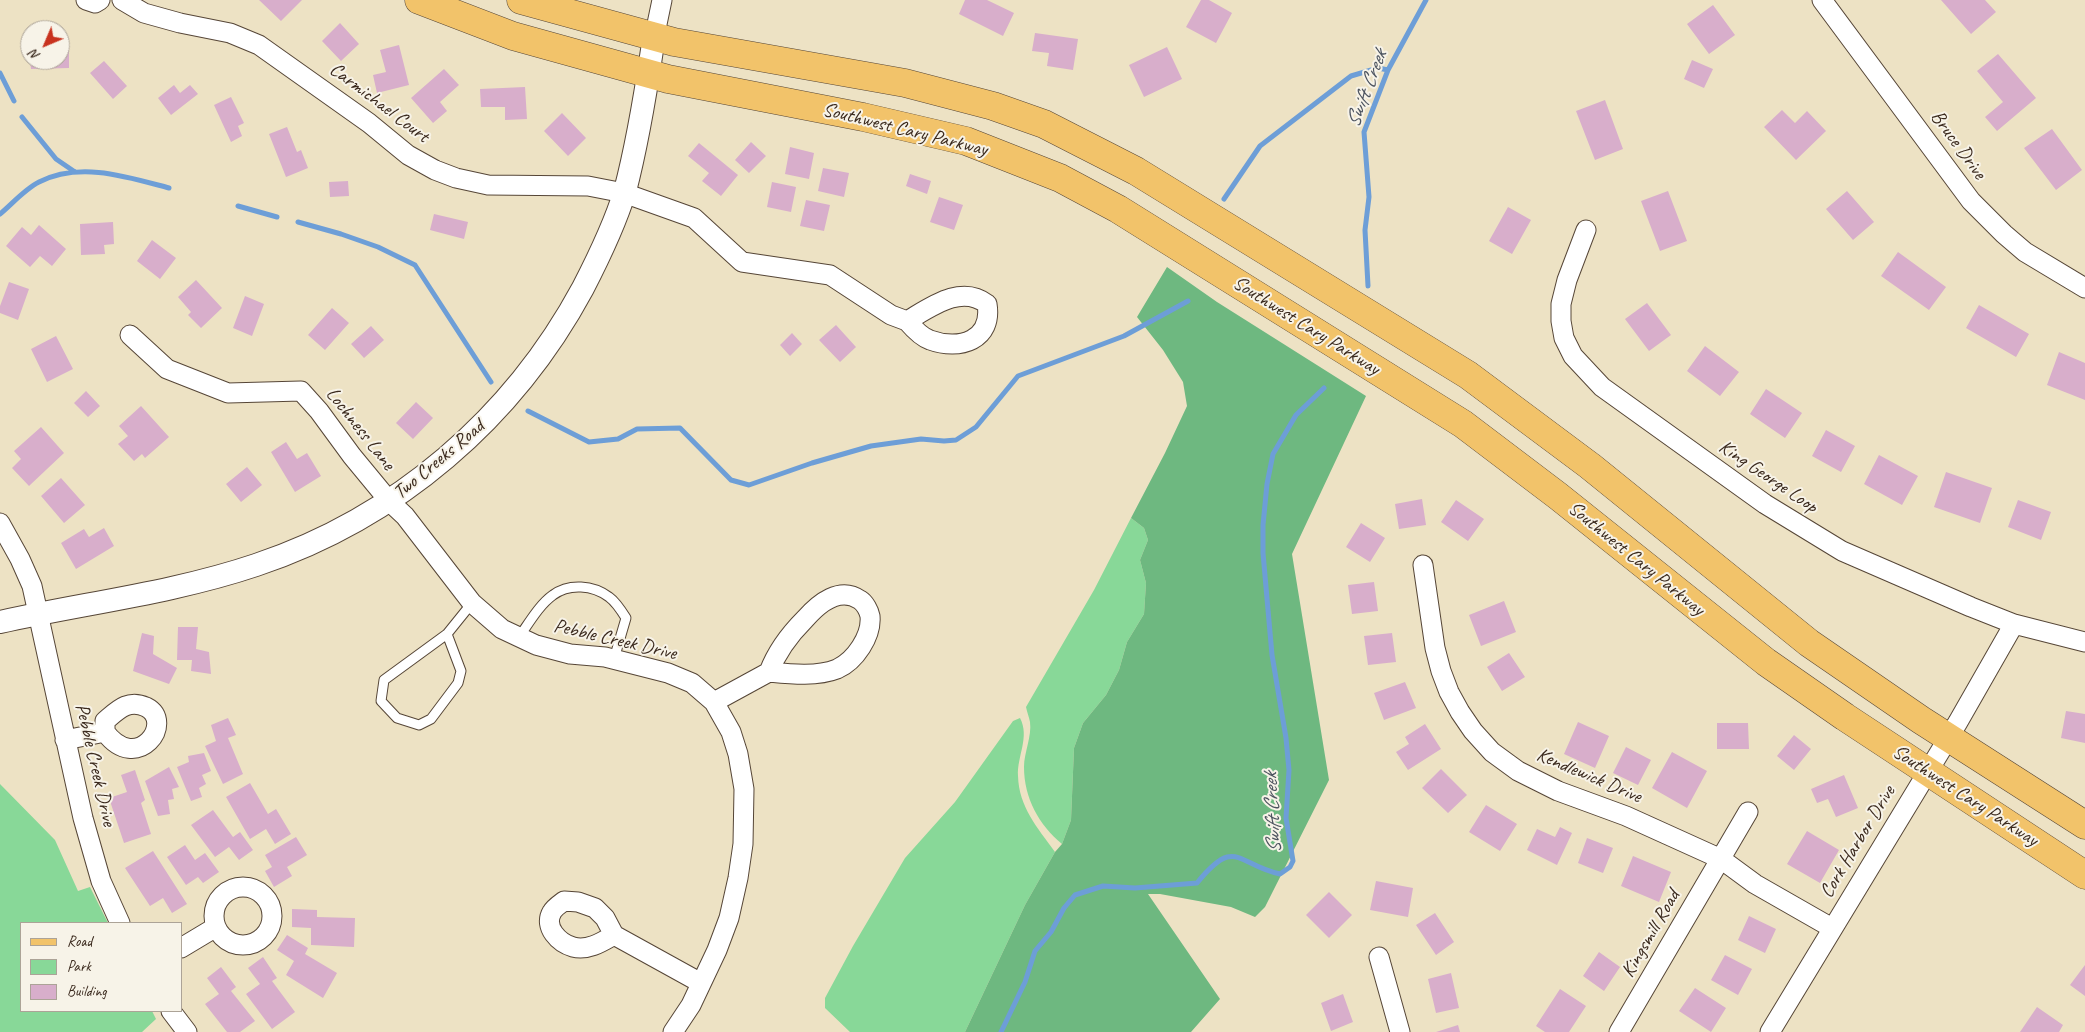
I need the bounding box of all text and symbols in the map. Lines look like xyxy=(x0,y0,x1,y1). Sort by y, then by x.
north arrow xyxy=(20,20,70,70)
text: N xyxy=(26,46,44,64)
water label: Swift Creek xyxy=(1341,47,1393,131)
street label: Carmichael Court xyxy=(324,58,434,148)
street label: Southwest Cary Parkway xyxy=(820,98,990,162)
street label: Bruce Drive xyxy=(1925,106,1991,184)
street label: Southwest Cary Parkway xyxy=(1228,271,1384,381)
street label: Lochness Lane xyxy=(320,383,400,475)
street label: Two Creeks Road xyxy=(389,415,489,505)
street label: King George Loop xyxy=(1714,435,1822,519)
street label: Southwest Cary Parkway xyxy=(1563,497,1709,621)
street label: Pebble Creek Drive xyxy=(551,614,679,666)
street label: Pebble Creek Drive xyxy=(69,701,121,829)
street label: Southwest Cary Parkway xyxy=(1888,740,2042,852)
street label: Kendlewick Drive xyxy=(1533,743,1645,809)
water label: Swift Creek xyxy=(1258,772,1288,854)
street label: Cork Harbor Drive xyxy=(1815,781,1901,903)
street label: Kingsmill Road xyxy=(1616,886,1686,982)
legend xyxy=(20,922,182,1012)
text: Road xyxy=(67,932,92,951)
text: Park xyxy=(67,957,91,976)
text: Building xyxy=(67,982,106,1001)

